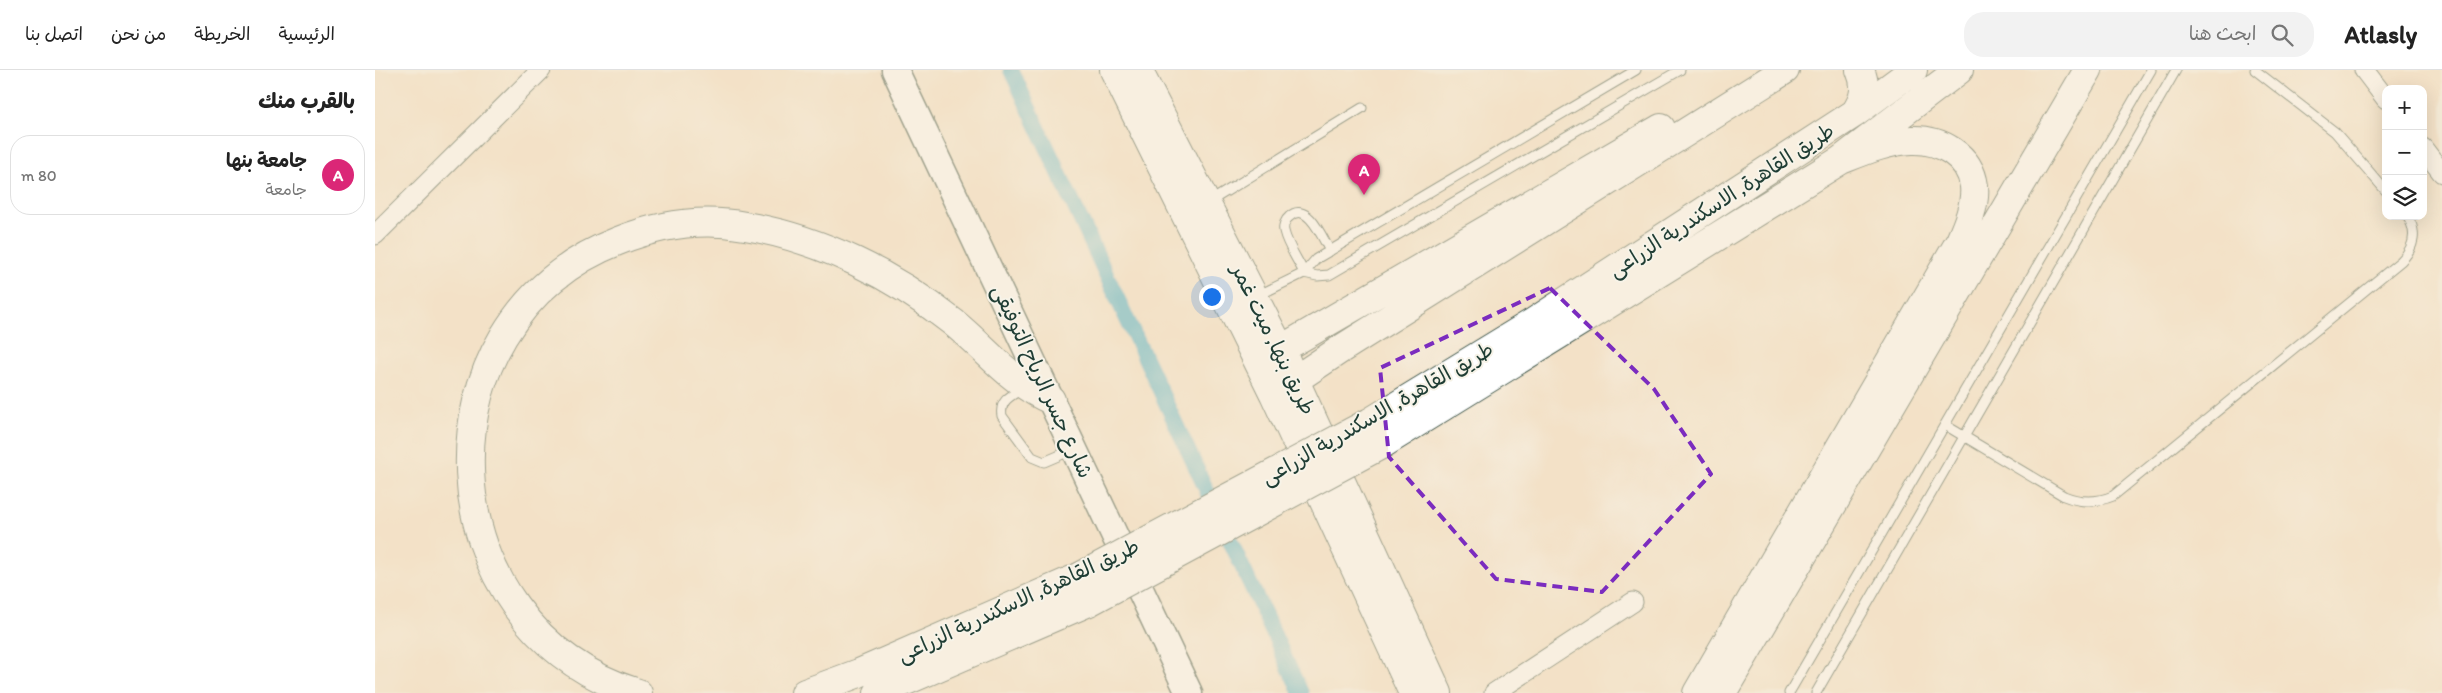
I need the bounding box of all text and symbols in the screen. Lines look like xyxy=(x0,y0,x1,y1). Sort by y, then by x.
search box xyxy=(1964,12,2314,57)
text: Atlasly xyxy=(2344,20,2417,49)
icon: search xyxy=(2268,21,2296,49)
text: ابحث هنا xyxy=(2189,22,2256,45)
text: اتصل بنا xyxy=(25,23,83,45)
text: من نحن xyxy=(111,23,166,45)
text: الخريطة xyxy=(194,23,251,45)
text: الرئيسية xyxy=(279,23,335,45)
map controls xyxy=(2382,85,2427,220)
button: + xyxy=(2382,85,2427,130)
text: بالقرب منك xyxy=(258,88,355,113)
street label: طريق القاهرة, الاسكندرية الزراعى xyxy=(1603,118,1840,284)
button: − xyxy=(2382,130,2427,175)
text: جامعة بنها xyxy=(226,149,307,172)
pin: A xyxy=(1348,154,1380,195)
text: 80 m xyxy=(21,166,57,185)
text: A xyxy=(333,166,343,185)
button: layers xyxy=(2382,175,2427,220)
text: جامعة xyxy=(265,180,307,199)
street label: طريق بنها, ميت غمر xyxy=(1225,258,1321,419)
street label: شارع جسر الرياح التوفيقى xyxy=(984,280,1099,483)
your location xyxy=(1199,284,1225,310)
street label: طريق القاهرة, الاسكندرية الزراعى xyxy=(1256,336,1499,492)
street label: طريق القاهرة, الاسكندرية الزراعى xyxy=(893,533,1144,669)

